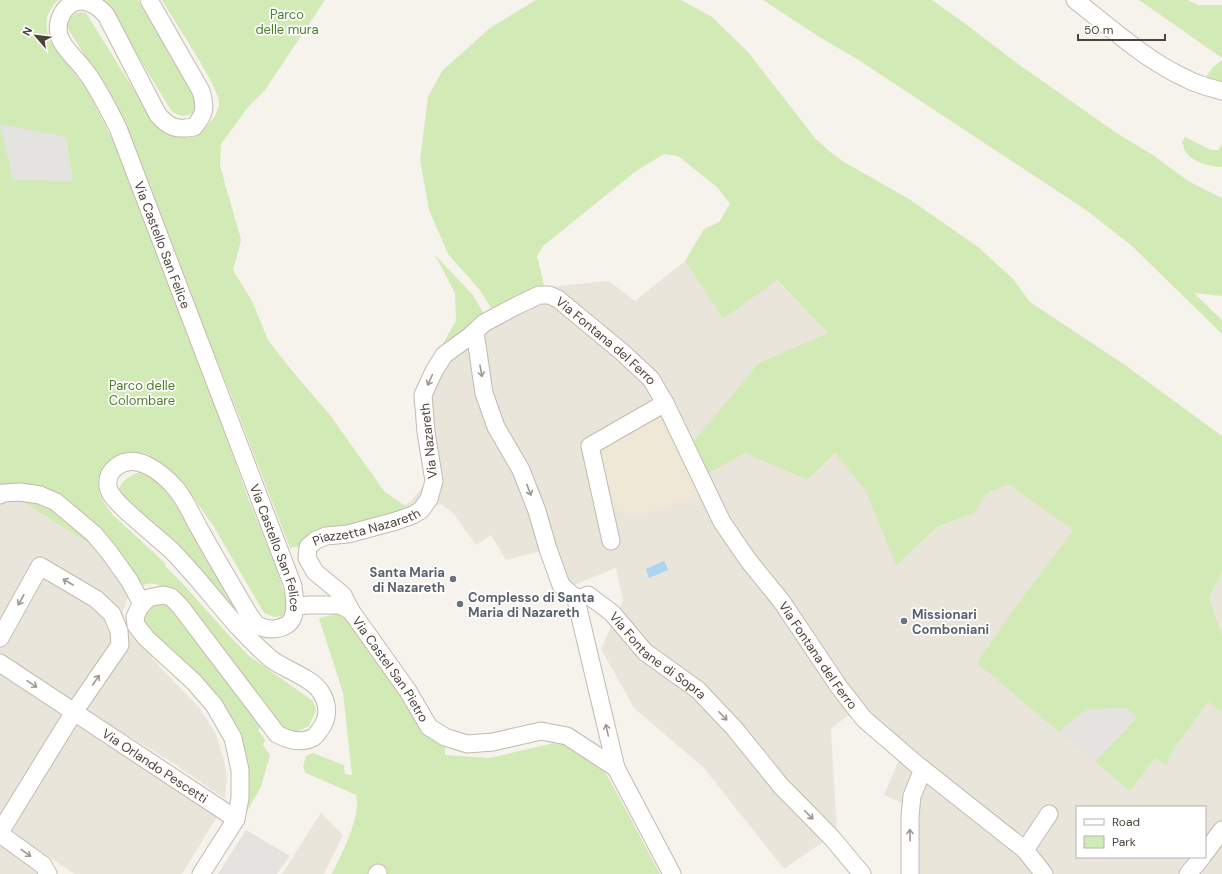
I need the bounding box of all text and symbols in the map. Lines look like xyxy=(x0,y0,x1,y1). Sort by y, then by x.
park label: Parco delle mura xyxy=(255,6,319,38)
north arrow xyxy=(16,16,56,56)
scale bar xyxy=(1078,16,1165,42)
text: 50 m xyxy=(1084,22,1113,38)
text: N xyxy=(19,24,35,38)
street label: Via Castello San Felice xyxy=(130,179,194,311)
street label: Via Fontana del Ferro xyxy=(552,293,661,388)
one-way arrow xyxy=(477,364,485,377)
one-way arrow xyxy=(426,374,433,386)
park label: Parco delle Colombare xyxy=(109,377,175,409)
street label: Via Nazareth xyxy=(416,402,441,479)
street label: Via Castello San Felice xyxy=(246,482,303,613)
one-way arrow xyxy=(525,484,533,496)
street label: Piazzetta Nazareth xyxy=(310,505,424,550)
place label: Santa Maria di Nazareth xyxy=(370,564,445,596)
marker: Santa Maria di Nazareth xyxy=(448,574,458,584)
one-way arrow xyxy=(62,578,74,586)
place label: Complesso di Santa Maria di Nazareth xyxy=(468,589,594,621)
one-way arrow xyxy=(16,594,24,606)
street label: Via Fontana del Ferro xyxy=(775,598,861,713)
marker: Complesso di Santa Maria di Nazareth xyxy=(455,599,465,609)
place label: Missionari Comboniani xyxy=(912,606,989,638)
street label: Via Fontane di Sopra xyxy=(606,608,710,703)
street label: Via Castel San Pietro xyxy=(348,613,432,726)
marker: Missionari Comboniani xyxy=(899,616,909,626)
one-way arrow xyxy=(92,675,100,686)
one-way arrow xyxy=(27,680,38,688)
one-way arrow xyxy=(719,711,728,721)
one-way arrow xyxy=(602,724,610,737)
street label: Via Orlando Pescetti xyxy=(99,725,211,807)
legend xyxy=(1076,806,1206,858)
one-way arrow xyxy=(804,810,813,820)
text: Road xyxy=(1112,814,1140,830)
one-way arrow xyxy=(906,829,914,842)
text: Park xyxy=(1112,834,1136,850)
one-way arrow xyxy=(20,848,31,857)

